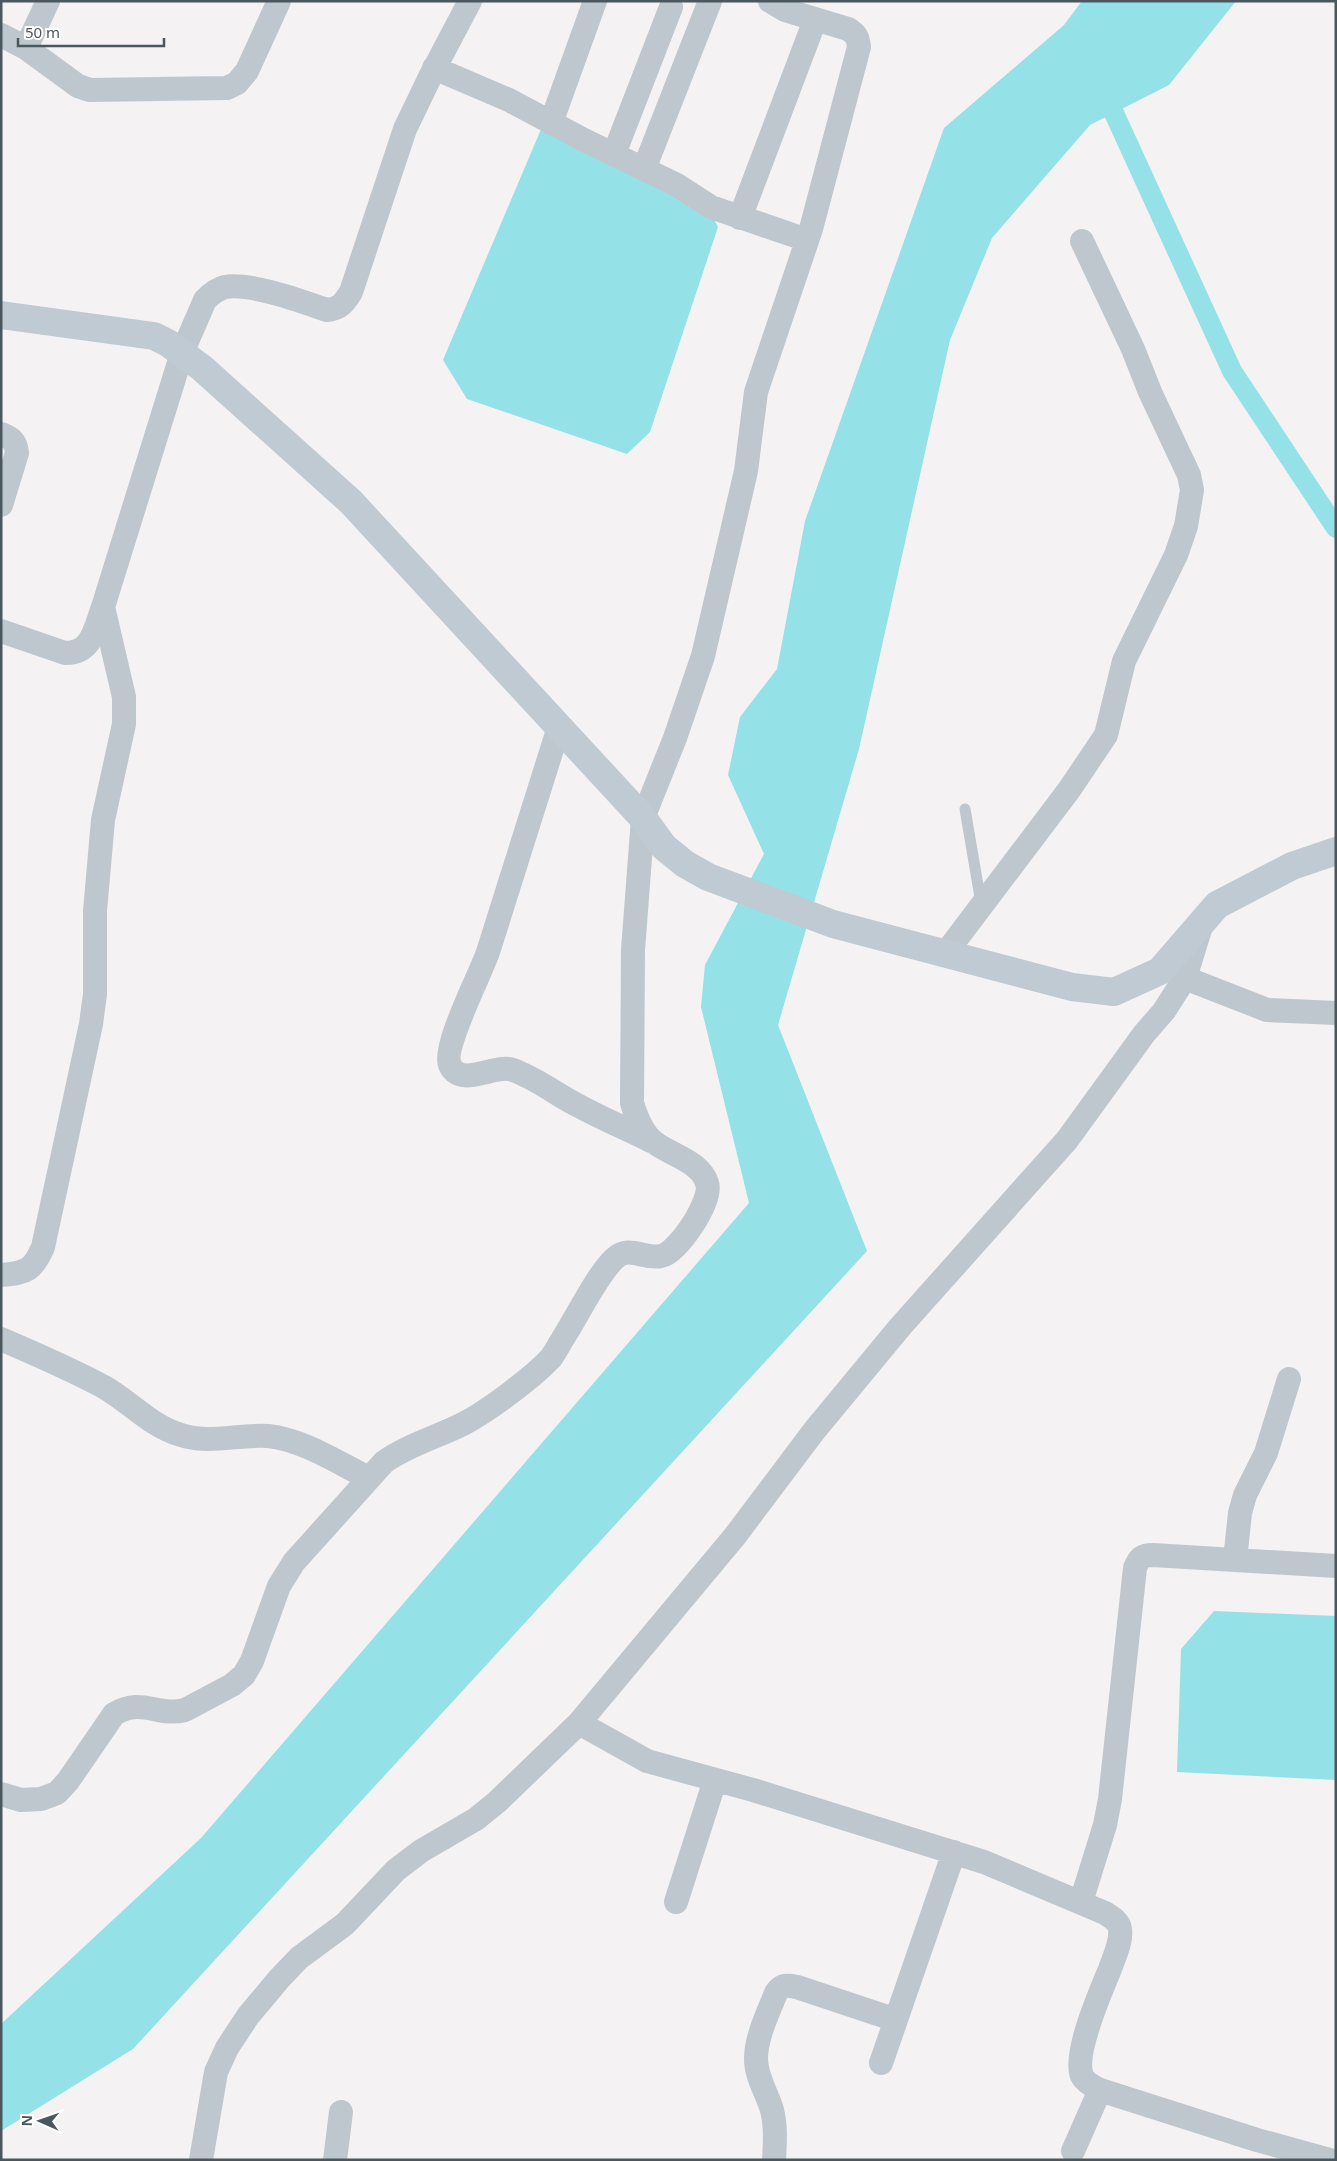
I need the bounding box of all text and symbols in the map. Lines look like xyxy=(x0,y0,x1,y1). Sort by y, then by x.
scale bar xyxy=(18,15,164,47)
text: 50 m xyxy=(25,22,60,42)
north arrow xyxy=(15,2096,65,2146)
text: N xyxy=(17,2115,36,2127)

